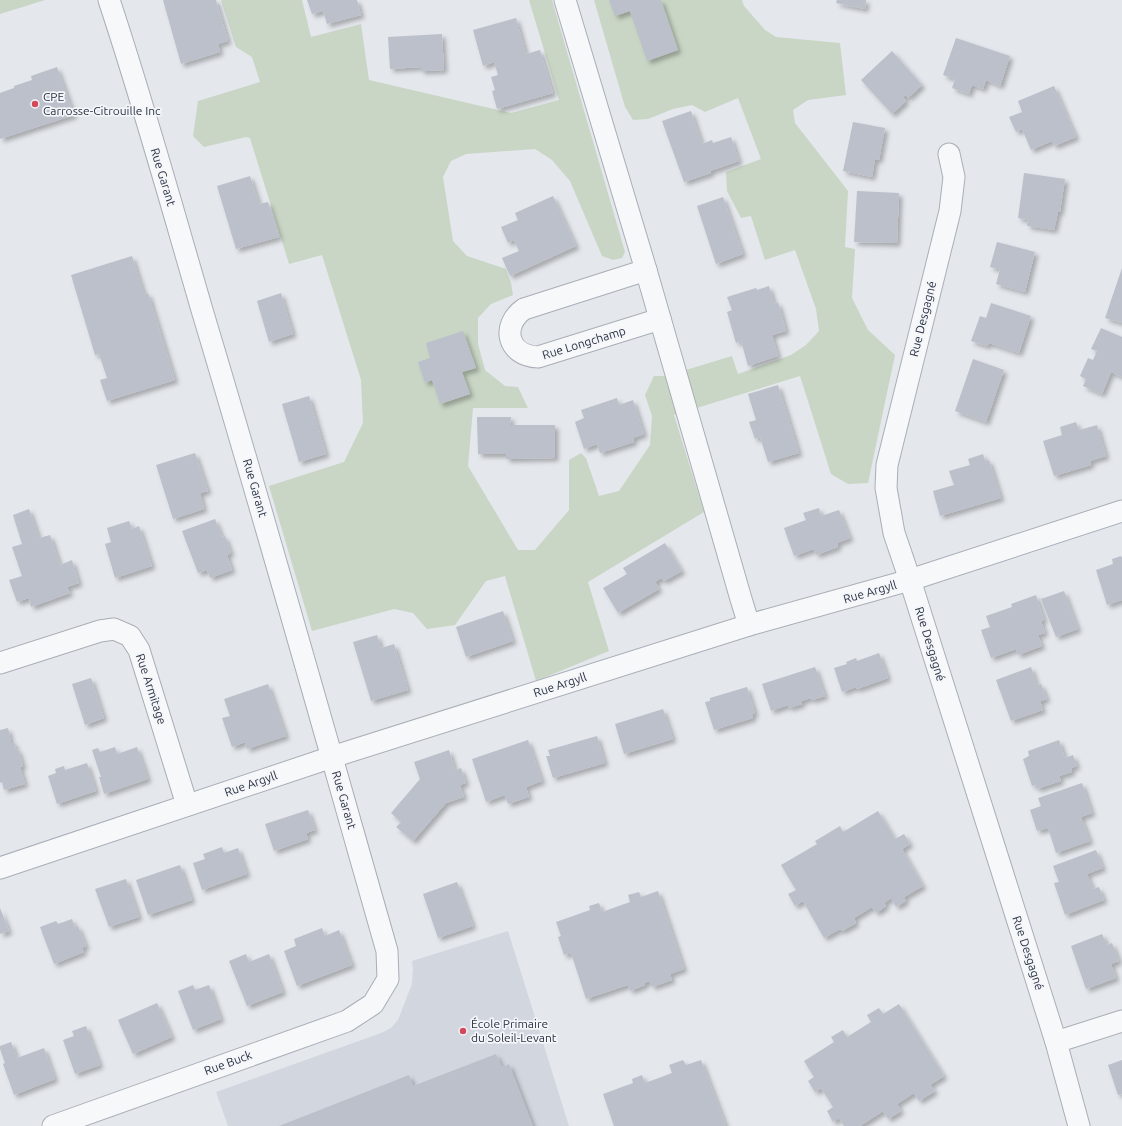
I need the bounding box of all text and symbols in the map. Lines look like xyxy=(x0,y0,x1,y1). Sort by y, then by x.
place label: CPE Carrosse-Citrouille Inc xyxy=(43,90,161,117)
marker: CPE Carrosse-Citrouille Inc xyxy=(30,99,40,109)
street label: Rue Garant xyxy=(148,146,179,208)
street label: Rue Desgagné xyxy=(907,280,938,358)
street label: Rue Longchamp xyxy=(541,324,627,361)
street label: Rue Garant xyxy=(241,457,270,519)
street label: Rue Argyll xyxy=(842,578,898,605)
street label: Rue Desgagné xyxy=(913,605,948,683)
street label: Rue Armitage xyxy=(134,652,169,726)
street label: Rue Argyll xyxy=(532,670,588,699)
street label: Rue Argyll xyxy=(223,768,279,799)
street label: Rue Garant xyxy=(330,769,359,831)
street label: Rue Desgagné xyxy=(1010,914,1047,992)
place label: École Primaire du Soleil-Levant xyxy=(471,1017,557,1044)
marker: École Primaire du Soleil-Levant xyxy=(458,1026,468,1036)
street label: Rue Buck xyxy=(202,1048,253,1077)

